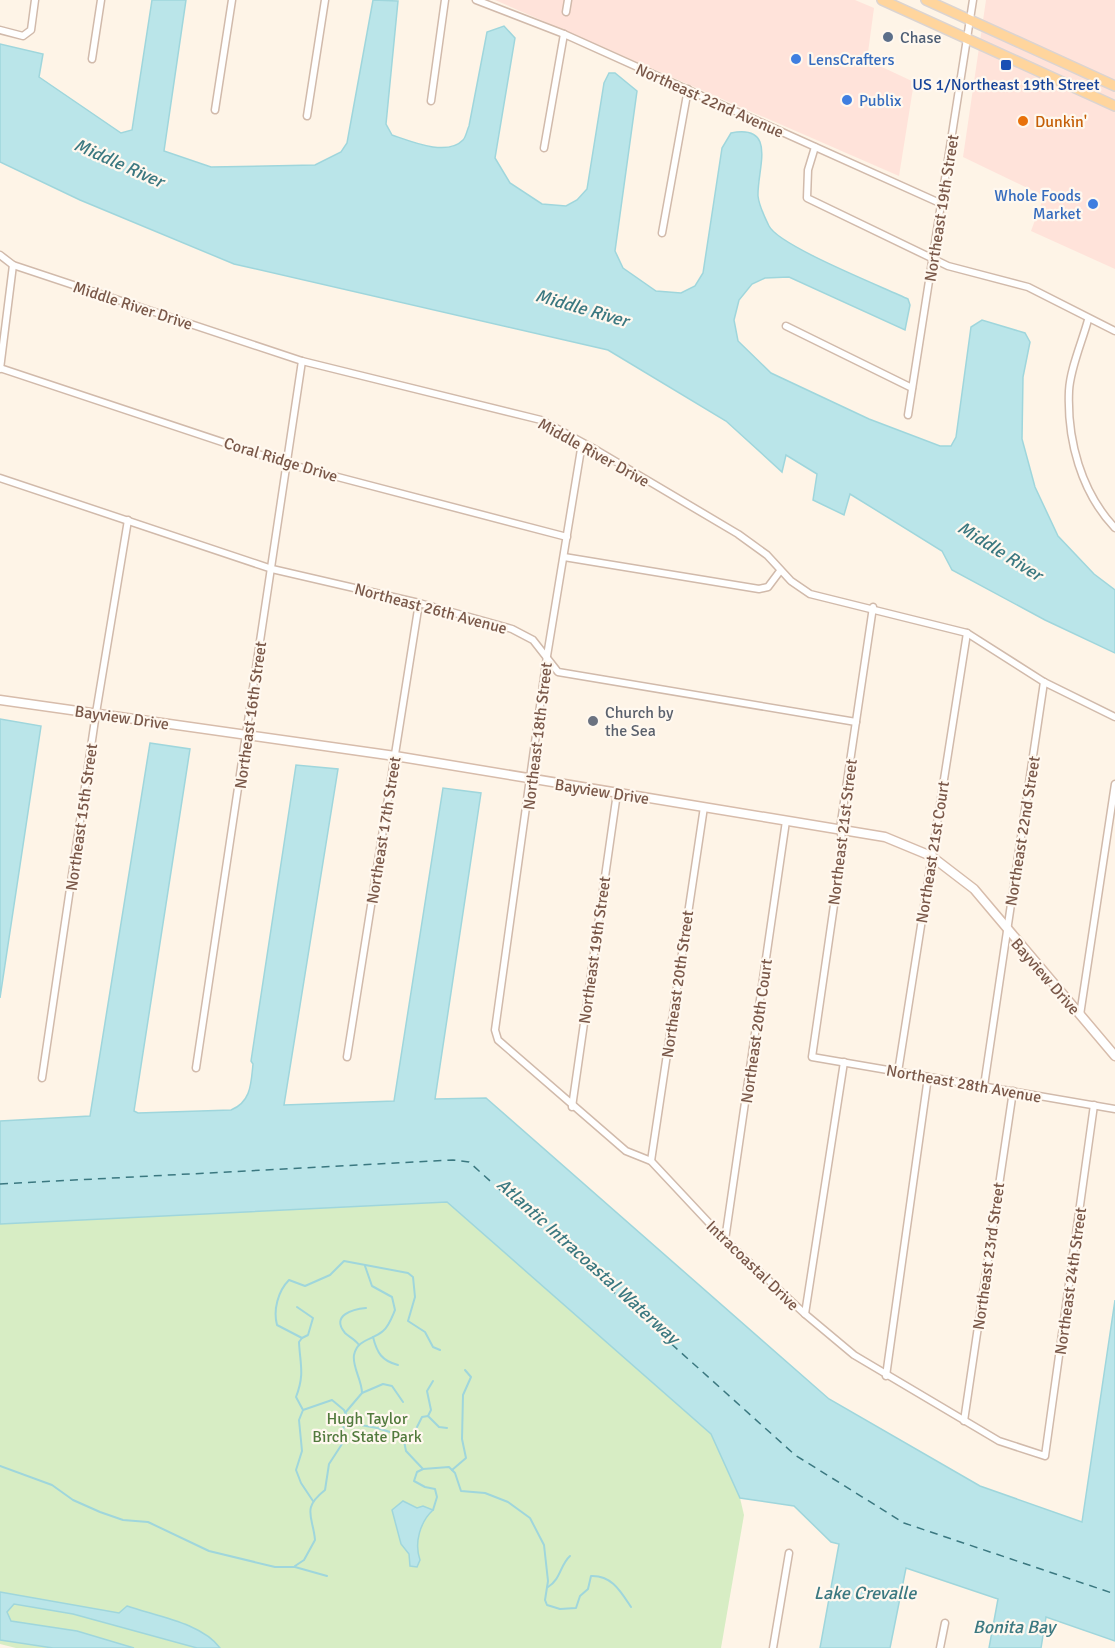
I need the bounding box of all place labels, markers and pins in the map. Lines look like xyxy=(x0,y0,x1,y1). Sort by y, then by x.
place label: Chase xyxy=(900,28,942,48)
marker: Chase xyxy=(881,30,895,44)
place label: LensCrafters xyxy=(808,50,894,70)
marker: LensCrafters xyxy=(789,52,803,66)
marker: US 1/Northeast 19th Street xyxy=(999,58,1013,72)
place label: US 1/Northeast 19th Street xyxy=(912,75,1100,95)
place label: Publix xyxy=(859,91,902,111)
marker: Publix xyxy=(840,93,854,107)
place label: Dunkin' xyxy=(1035,112,1087,132)
marker: Dunkin' xyxy=(1016,114,1030,128)
place label: Whole Foods Market xyxy=(994,186,1081,224)
marker: Whole Foods Market xyxy=(1086,197,1100,211)
place label: Church by the Sea xyxy=(605,703,674,741)
marker: Church by the Sea xyxy=(586,714,600,728)

